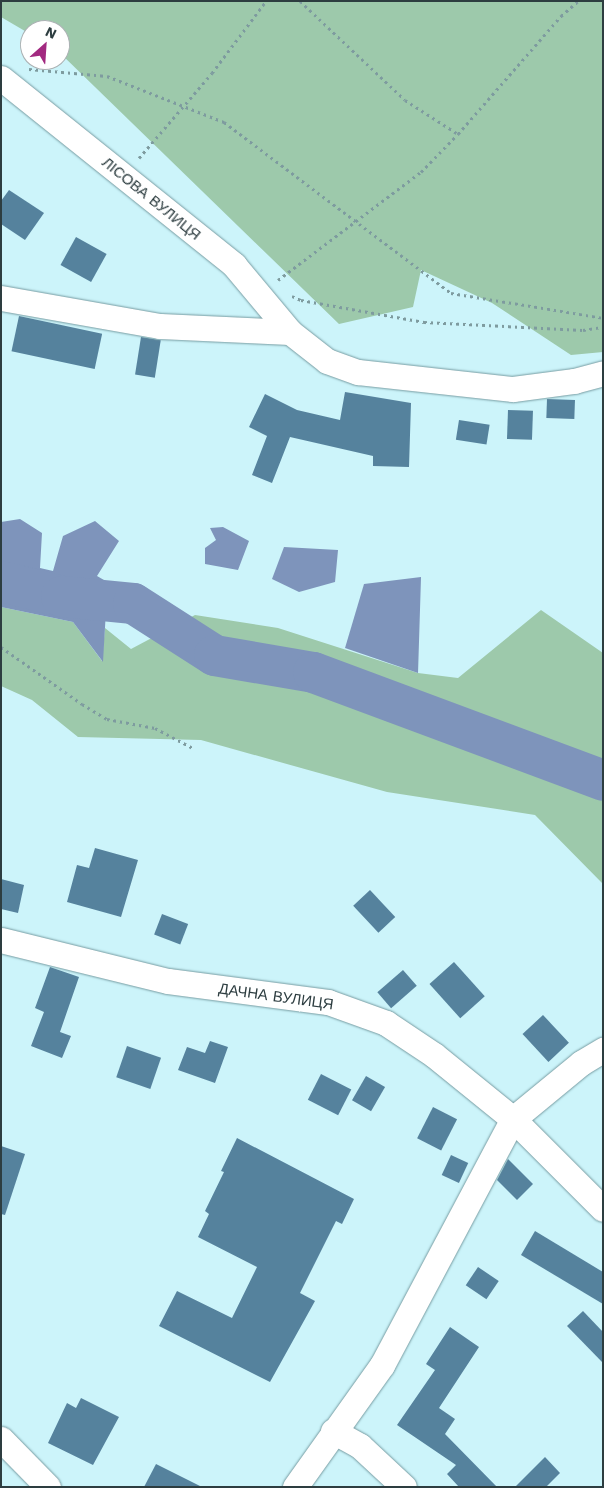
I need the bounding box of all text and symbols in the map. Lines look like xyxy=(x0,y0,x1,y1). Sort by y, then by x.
north arrow xyxy=(20,20,70,70)
text: N xyxy=(43,23,59,42)
street label: ЛІСОВА ВУЛИЦЯ xyxy=(98,154,204,244)
street label: ДАЧНА ВУЛИЦЯ xyxy=(217,980,335,1014)

